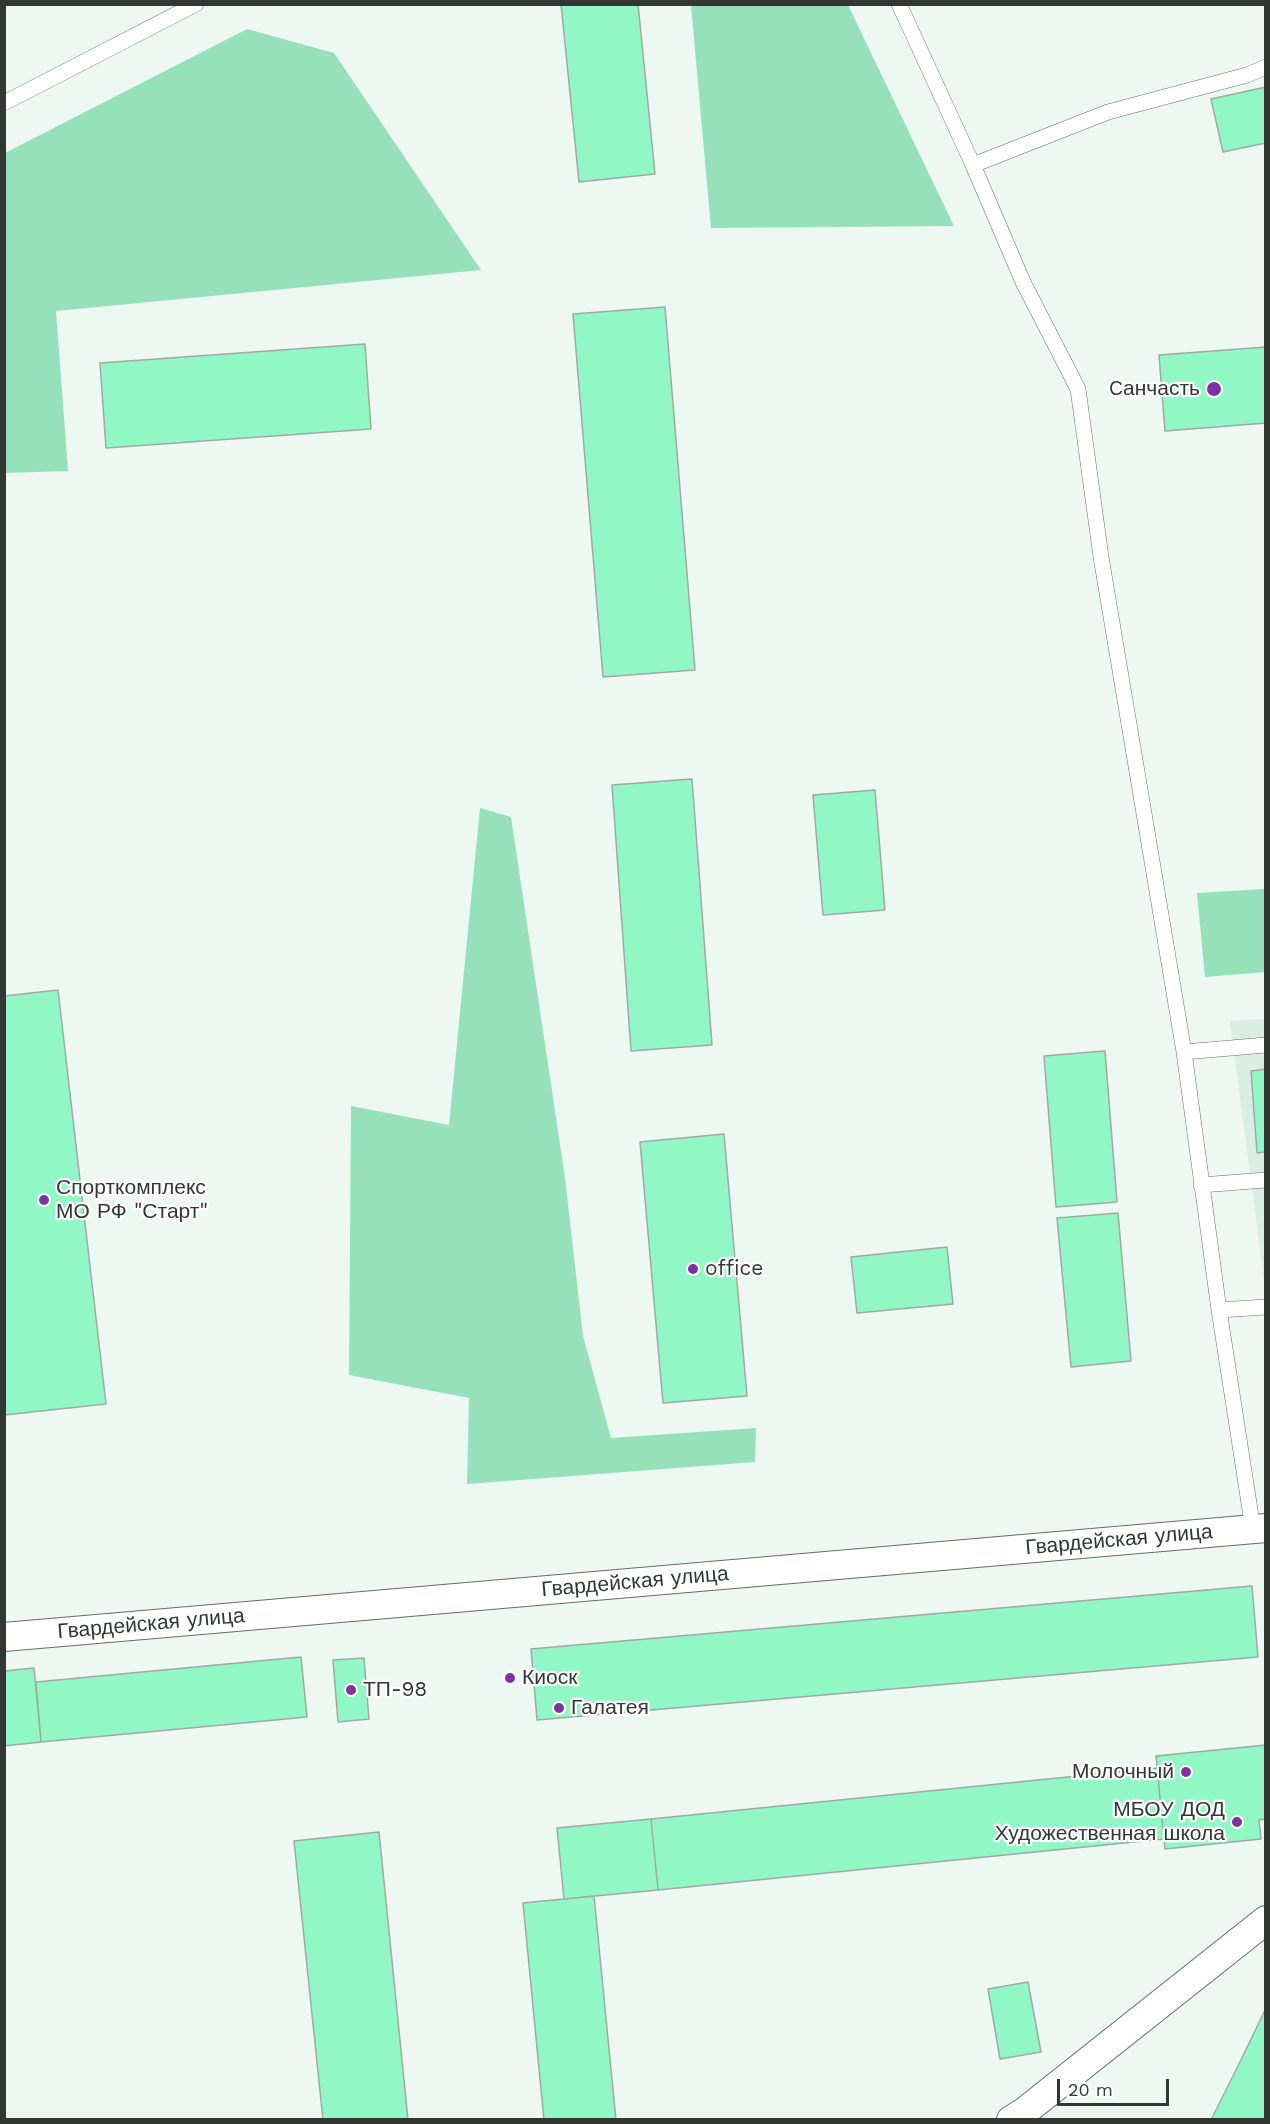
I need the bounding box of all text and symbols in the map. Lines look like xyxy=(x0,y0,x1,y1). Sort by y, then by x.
place label: Cанчасть xyxy=(1109,376,1200,402)
marker: Cанчасть xyxy=(1205,380,1223,398)
place label: Спорткомплекс МО РФ "Старт" xyxy=(56,1175,208,1225)
marker: Спорткомплекс МО РФ "Старт" xyxy=(37,1193,51,1207)
place label: office xyxy=(705,1256,763,1282)
marker: office xyxy=(686,1262,700,1276)
street label: Гвардейская улица xyxy=(1024,1519,1214,1561)
street label: Гвардейская улица xyxy=(540,1561,730,1603)
street label: Гвардейская улица xyxy=(56,1603,246,1645)
place label: Киоск xyxy=(522,1665,577,1691)
marker: Киоск xyxy=(503,1671,517,1685)
place label: ТП-98 xyxy=(363,1677,427,1703)
marker: ТП-98 xyxy=(344,1683,358,1697)
place label: Галатея xyxy=(571,1695,649,1721)
marker: Галатея xyxy=(552,1701,566,1715)
place label: Молочный xyxy=(1072,1759,1174,1785)
marker: Молочный xyxy=(1179,1765,1193,1779)
place label: МБОУ ДОД Художественная школа xyxy=(995,1797,1225,1847)
marker: МБОУ ДОД Художественная школа xyxy=(1230,1815,1244,1829)
scale bar xyxy=(1060,2067,1172,2105)
text: 20 m xyxy=(1068,2079,1113,2100)

